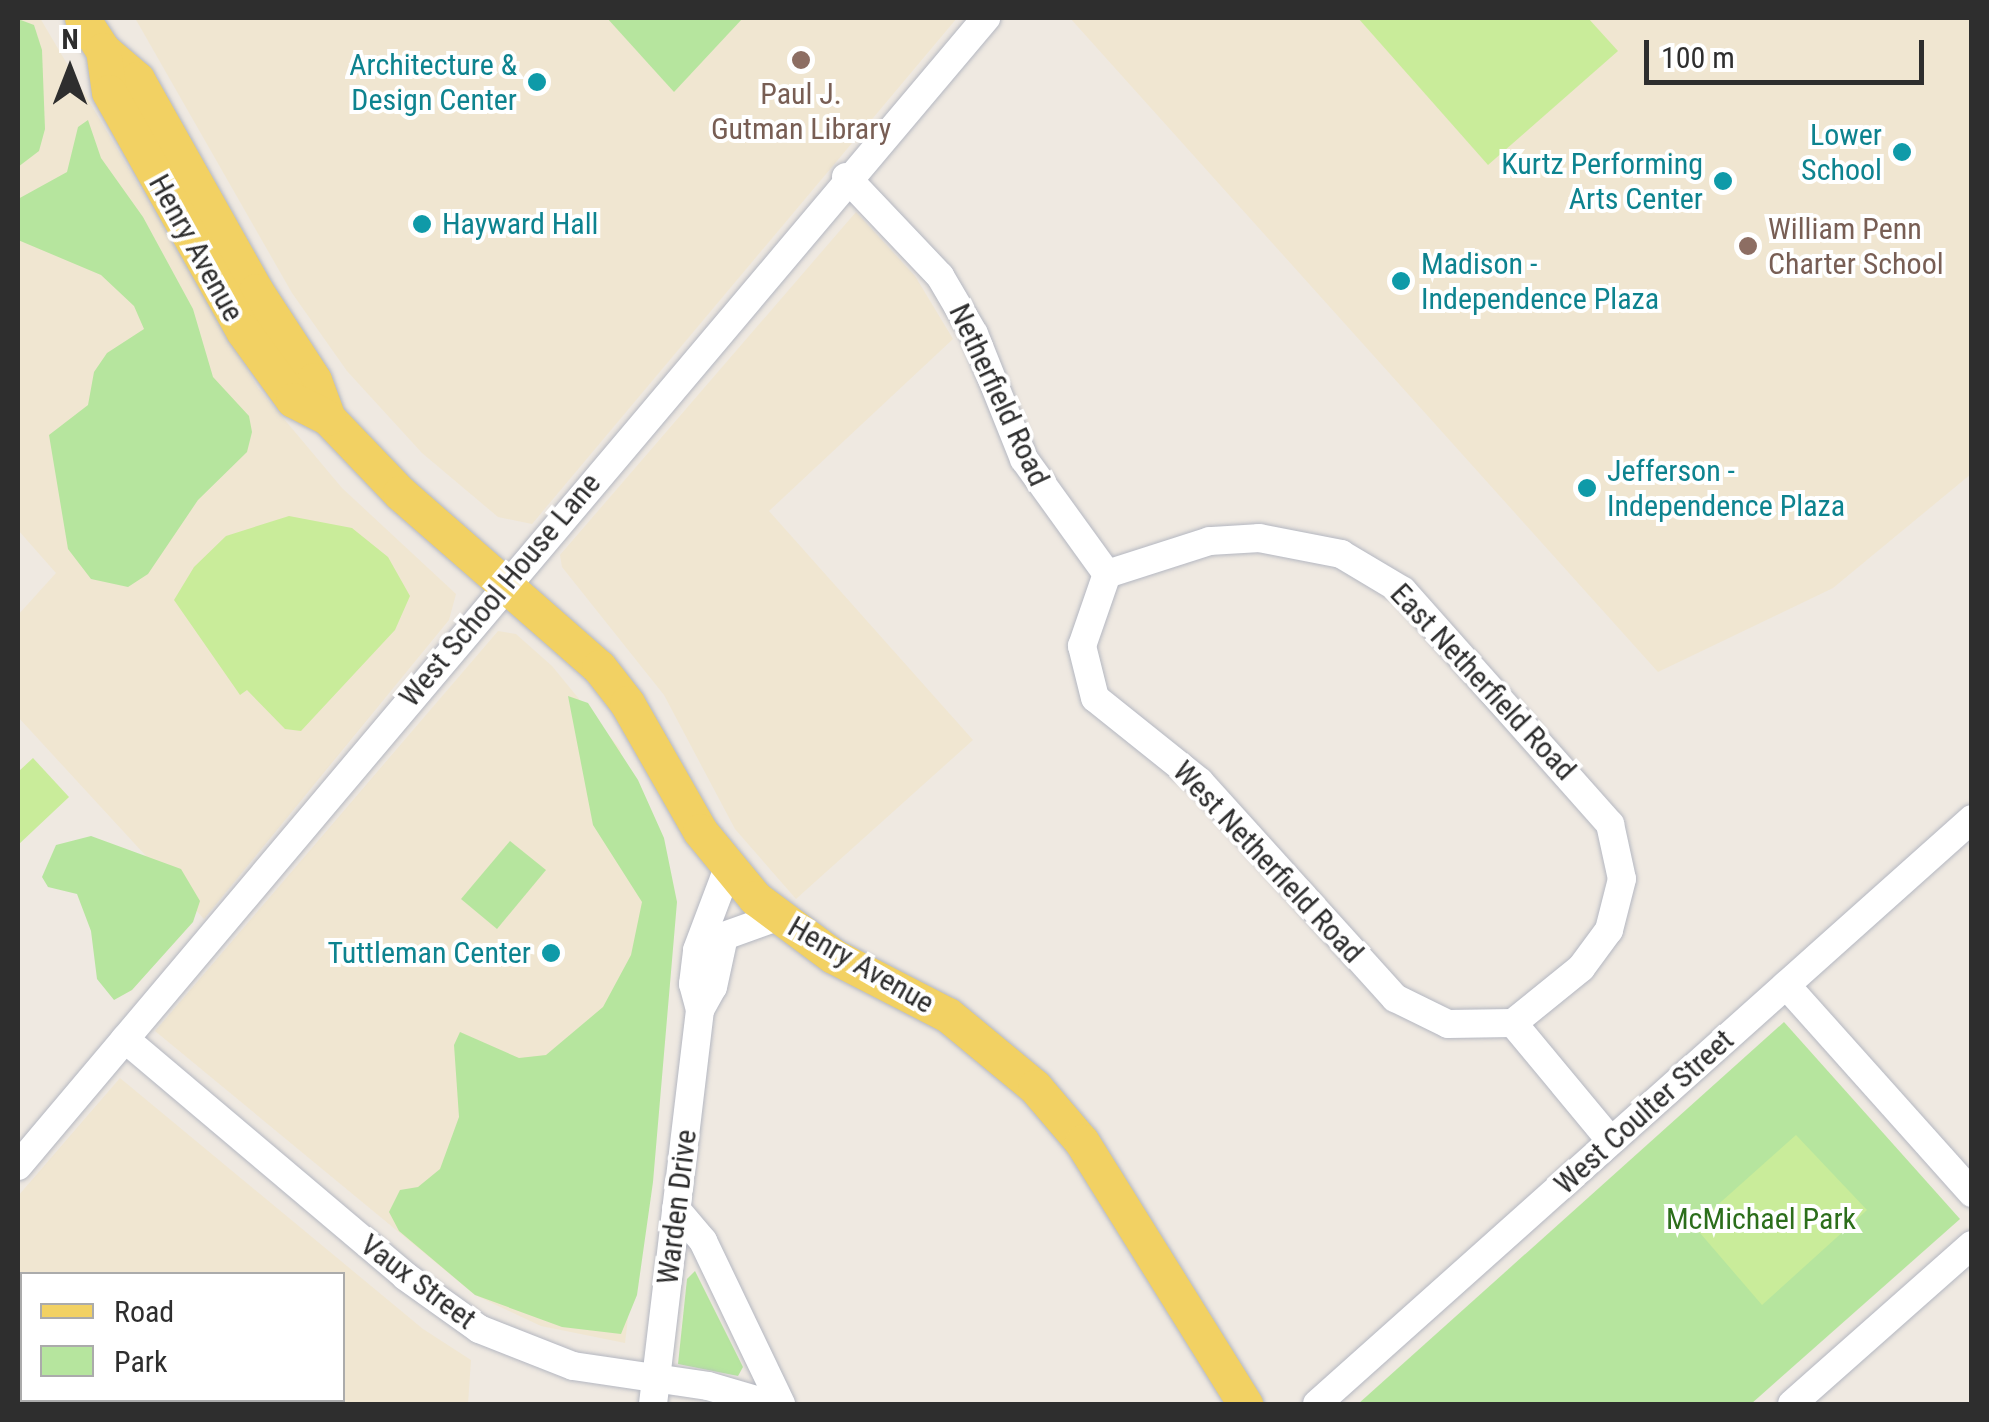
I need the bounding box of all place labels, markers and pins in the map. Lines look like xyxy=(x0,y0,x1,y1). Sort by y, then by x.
place label: Architecture & Design Center xyxy=(349,47,517,118)
marker: Paul J. Gutman Library xyxy=(790,49,812,71)
marker: Architecture & Design Center xyxy=(526,71,548,93)
place label: Paul J. Gutman Library xyxy=(711,76,891,146)
place label: Lower School xyxy=(1801,117,1882,188)
marker: Lower School xyxy=(1891,141,1913,163)
place label: Kurtz Performing Arts Center xyxy=(1501,146,1703,216)
marker: Kurtz Performing Arts Center xyxy=(1712,170,1734,192)
place label: Hayward Hall xyxy=(442,206,598,242)
place label: William Penn Charter School xyxy=(1768,211,1944,282)
marker: Hayward Hall xyxy=(411,213,433,235)
marker: William Penn Charter School xyxy=(1737,235,1759,257)
place label: Madison - Independence Plaza xyxy=(1421,246,1659,316)
marker: Madison - Independence Plaza xyxy=(1390,270,1412,292)
place label: Jefferson - Independence Plaza xyxy=(1607,453,1845,524)
marker: Jefferson - Independence Plaza xyxy=(1576,477,1598,499)
place label: Tuttleman Center xyxy=(328,935,531,971)
marker: Tuttleman Center xyxy=(540,942,562,964)

